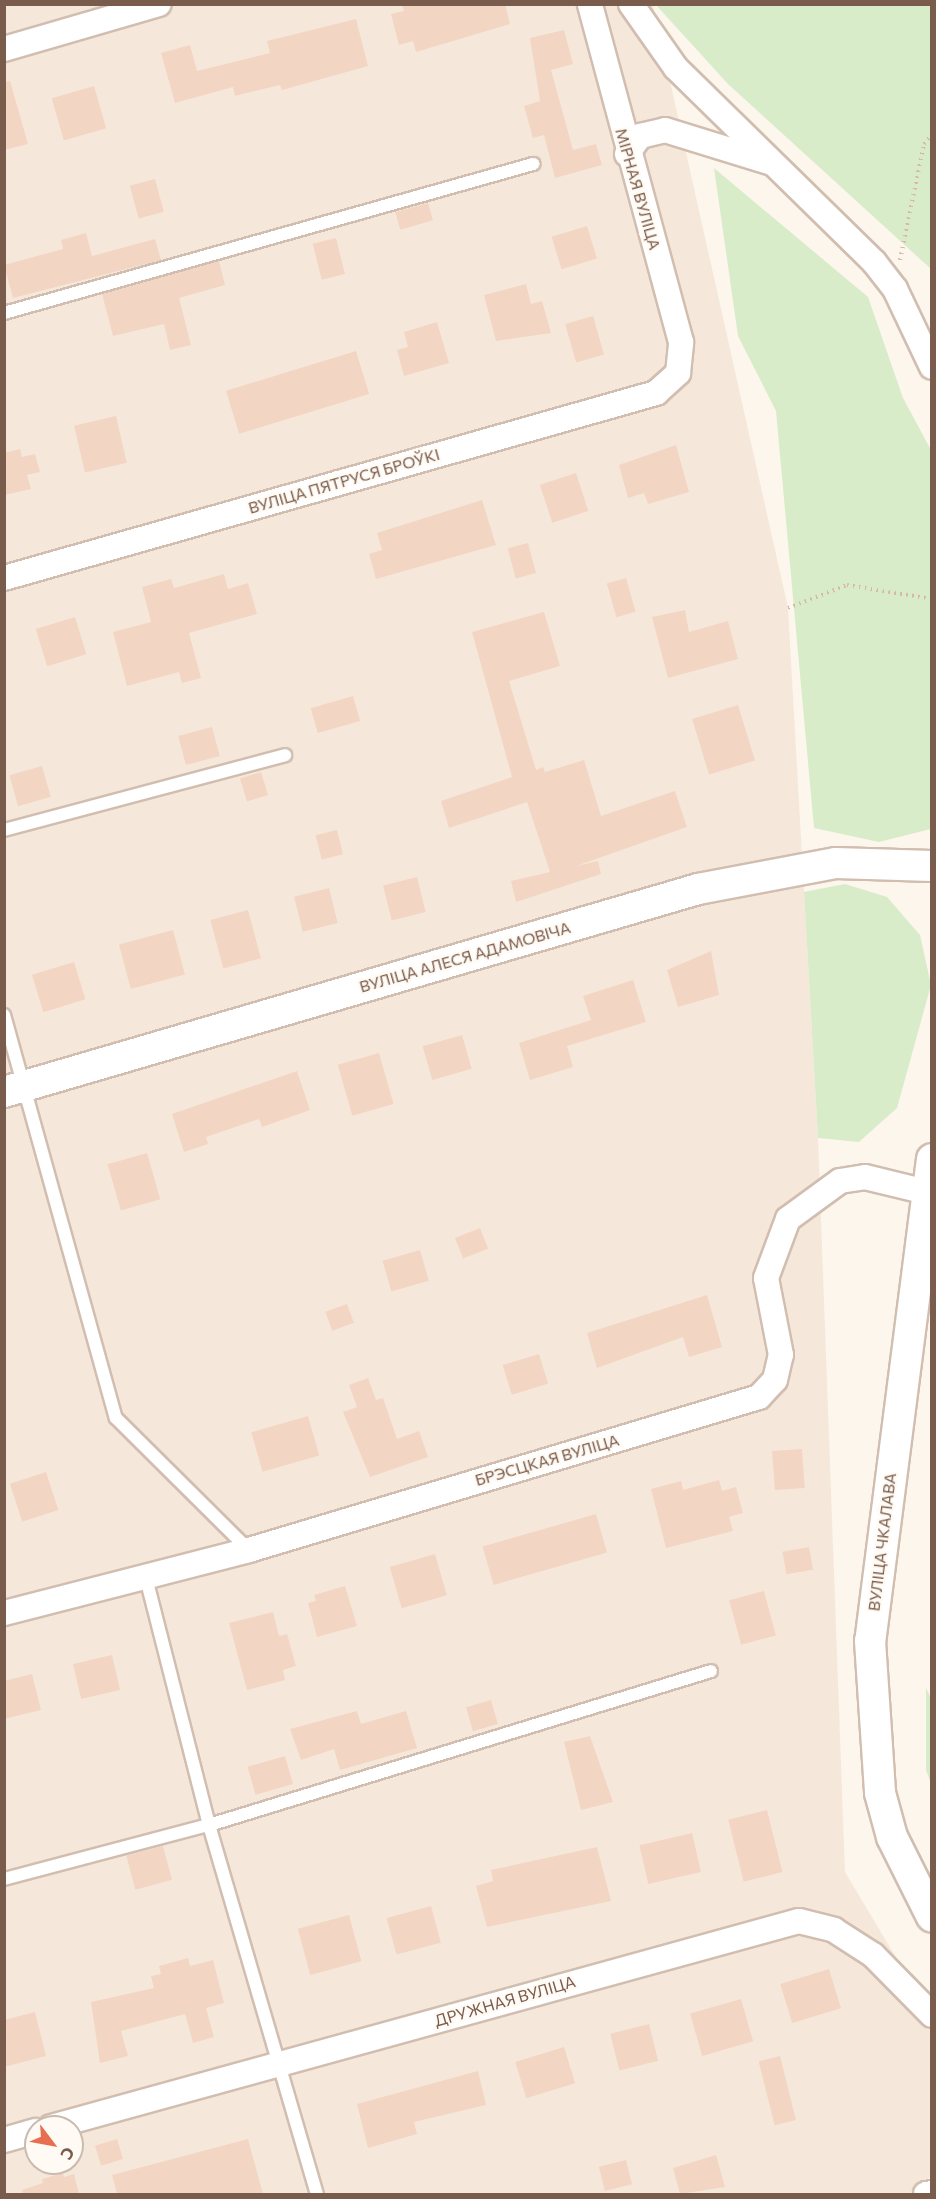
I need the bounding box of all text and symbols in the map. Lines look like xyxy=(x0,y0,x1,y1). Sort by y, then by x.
street label: МІРНАЯ ВУЛІЦА xyxy=(611,126,665,252)
street label: ВУЛІЦА ПЯТРУСЯ БРОЎКІ xyxy=(246,444,442,518)
street label: ВУЛІЦА АЛЕСЯ АДАМОВІЧА xyxy=(357,918,573,996)
street label: БРЭСЦКАЯ ВУЛІЦА xyxy=(473,1430,621,1490)
street label: ВУЛІЦА ЧКАЛАВА xyxy=(864,1472,900,1612)
street label: ДРУЖНАЯ ВУЛІЦА xyxy=(432,1972,578,2030)
north arrow xyxy=(24,2115,84,2175)
text: С xyxy=(57,2144,79,2163)

